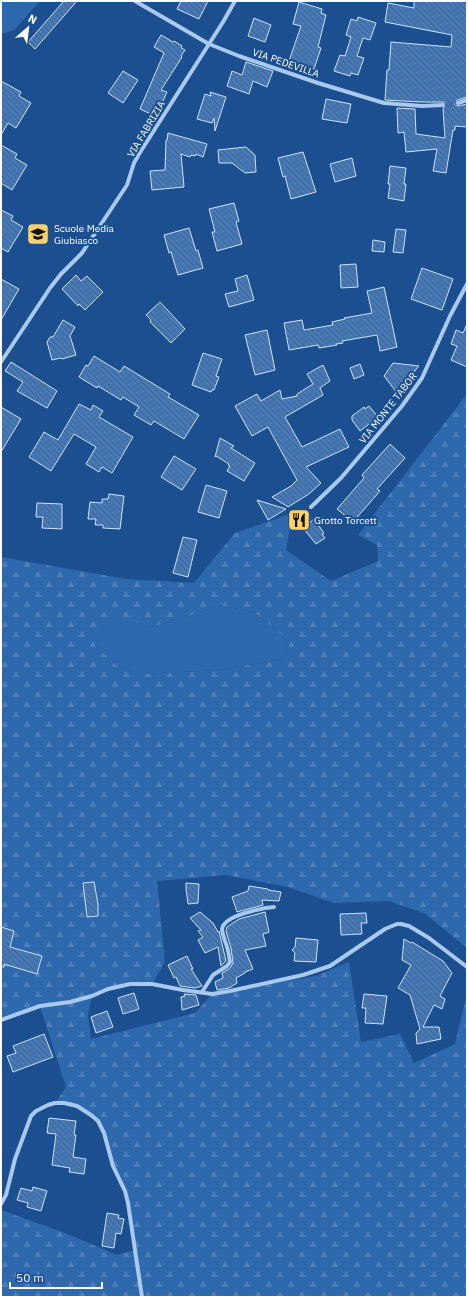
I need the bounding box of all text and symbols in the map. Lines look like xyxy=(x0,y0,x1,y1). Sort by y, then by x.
north arrow xyxy=(8,8,48,48)
text: N xyxy=(26,11,40,27)
street label: VIA PEDEVILLA xyxy=(251,45,322,81)
street label: VIA FABRIZIA xyxy=(124,98,168,160)
school or university icon: Scuole Media Giubiasco xyxy=(25,221,51,247)
place label: Scuole Media Giubiasco xyxy=(54,222,115,247)
street label: VIA MONTE TABOR xyxy=(356,370,420,446)
restaurant icon: Grotto Torcett xyxy=(286,507,312,533)
place label: Grotto Torcett xyxy=(314,514,377,527)
scale bar xyxy=(10,1264,102,1290)
text: 50 m xyxy=(16,1270,44,1285)

